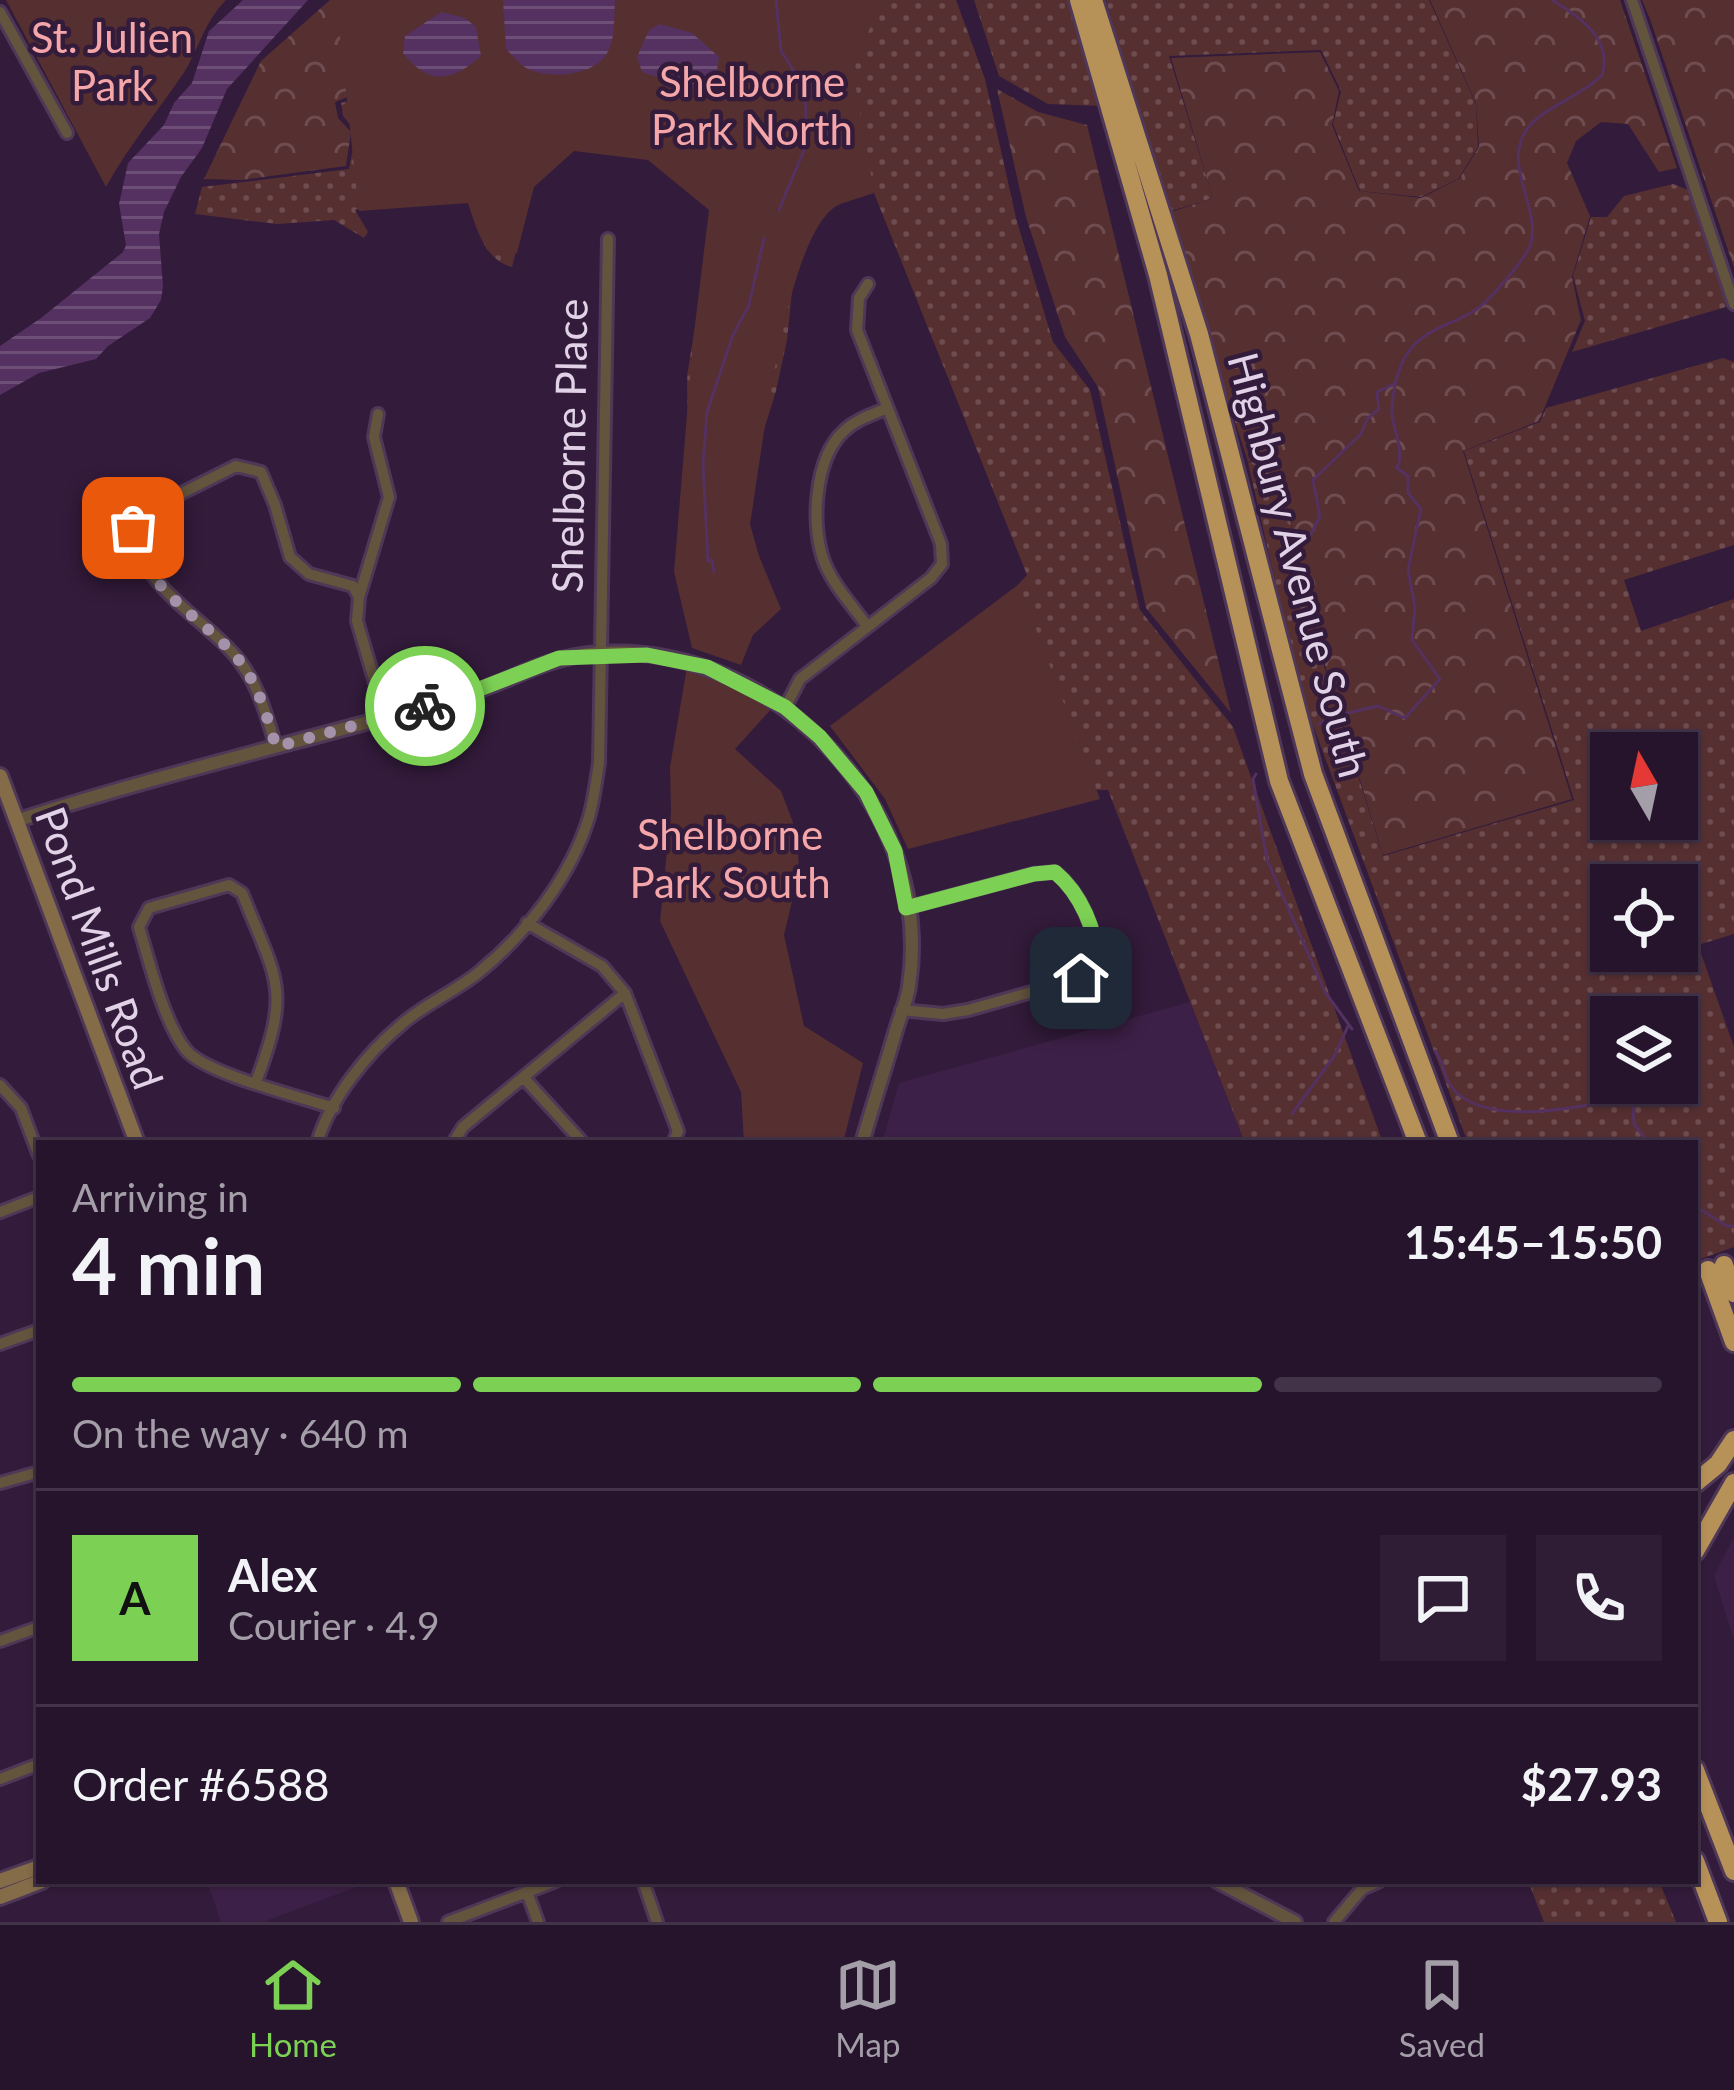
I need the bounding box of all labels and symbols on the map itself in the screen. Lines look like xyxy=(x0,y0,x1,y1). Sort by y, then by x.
park label: St. Julien Park xyxy=(31,12,193,110)
park label: Shelborne Park North xyxy=(651,56,853,154)
street label: Shelborne Place xyxy=(541,298,597,594)
street label: Highbury Avenue South xyxy=(1218,347,1380,783)
pin xyxy=(82,477,184,579)
courier xyxy=(365,646,485,766)
north arrow xyxy=(1590,732,1698,840)
street label: Pond Mills Road xyxy=(26,800,174,1095)
park label: Shelborne Park South xyxy=(629,809,831,907)
pin xyxy=(1030,927,1132,1029)

